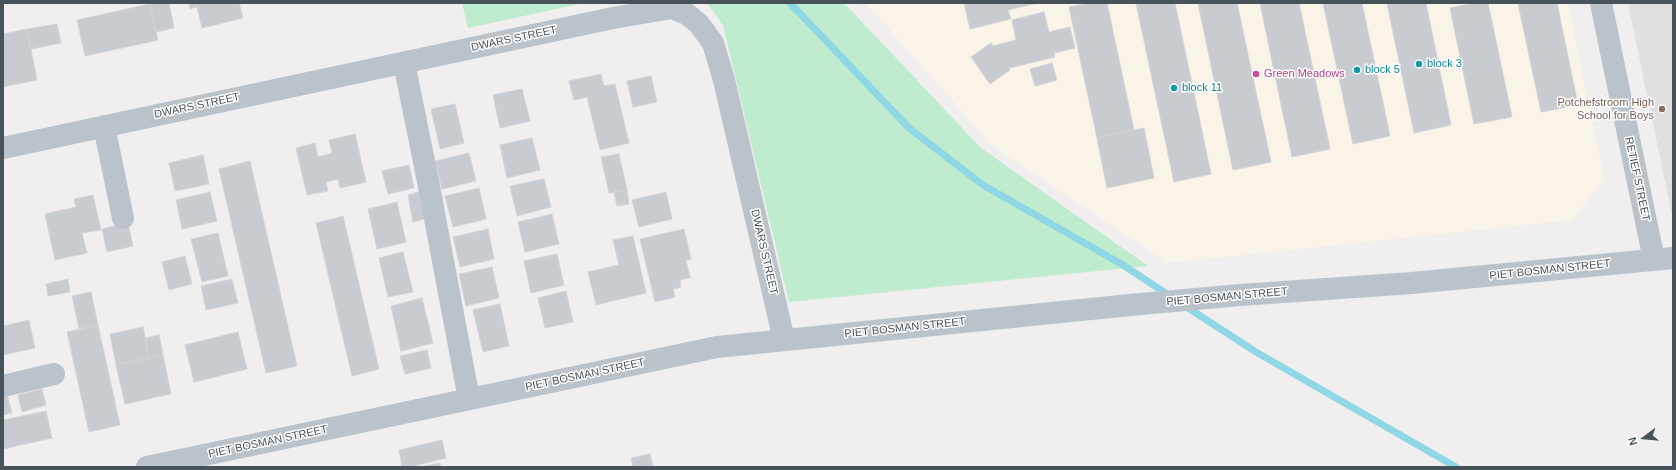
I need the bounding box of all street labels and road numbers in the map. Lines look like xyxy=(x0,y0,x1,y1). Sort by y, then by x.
street label: DWARS STREET xyxy=(470,24,558,54)
street label: DWARS STREET xyxy=(153,91,241,121)
street label: RETIEF STREET xyxy=(1622,136,1652,222)
street label: DWARS STREET xyxy=(748,208,780,296)
street label: PIET BOSMAN STREET xyxy=(1489,257,1611,283)
street label: PIET BOSMAN STREET xyxy=(1166,285,1288,309)
street label: PIET BOSMAN STREET xyxy=(844,315,966,341)
street label: PIET BOSMAN STREET xyxy=(524,356,646,394)
street label: PIET BOSMAN STREET xyxy=(207,423,329,461)

